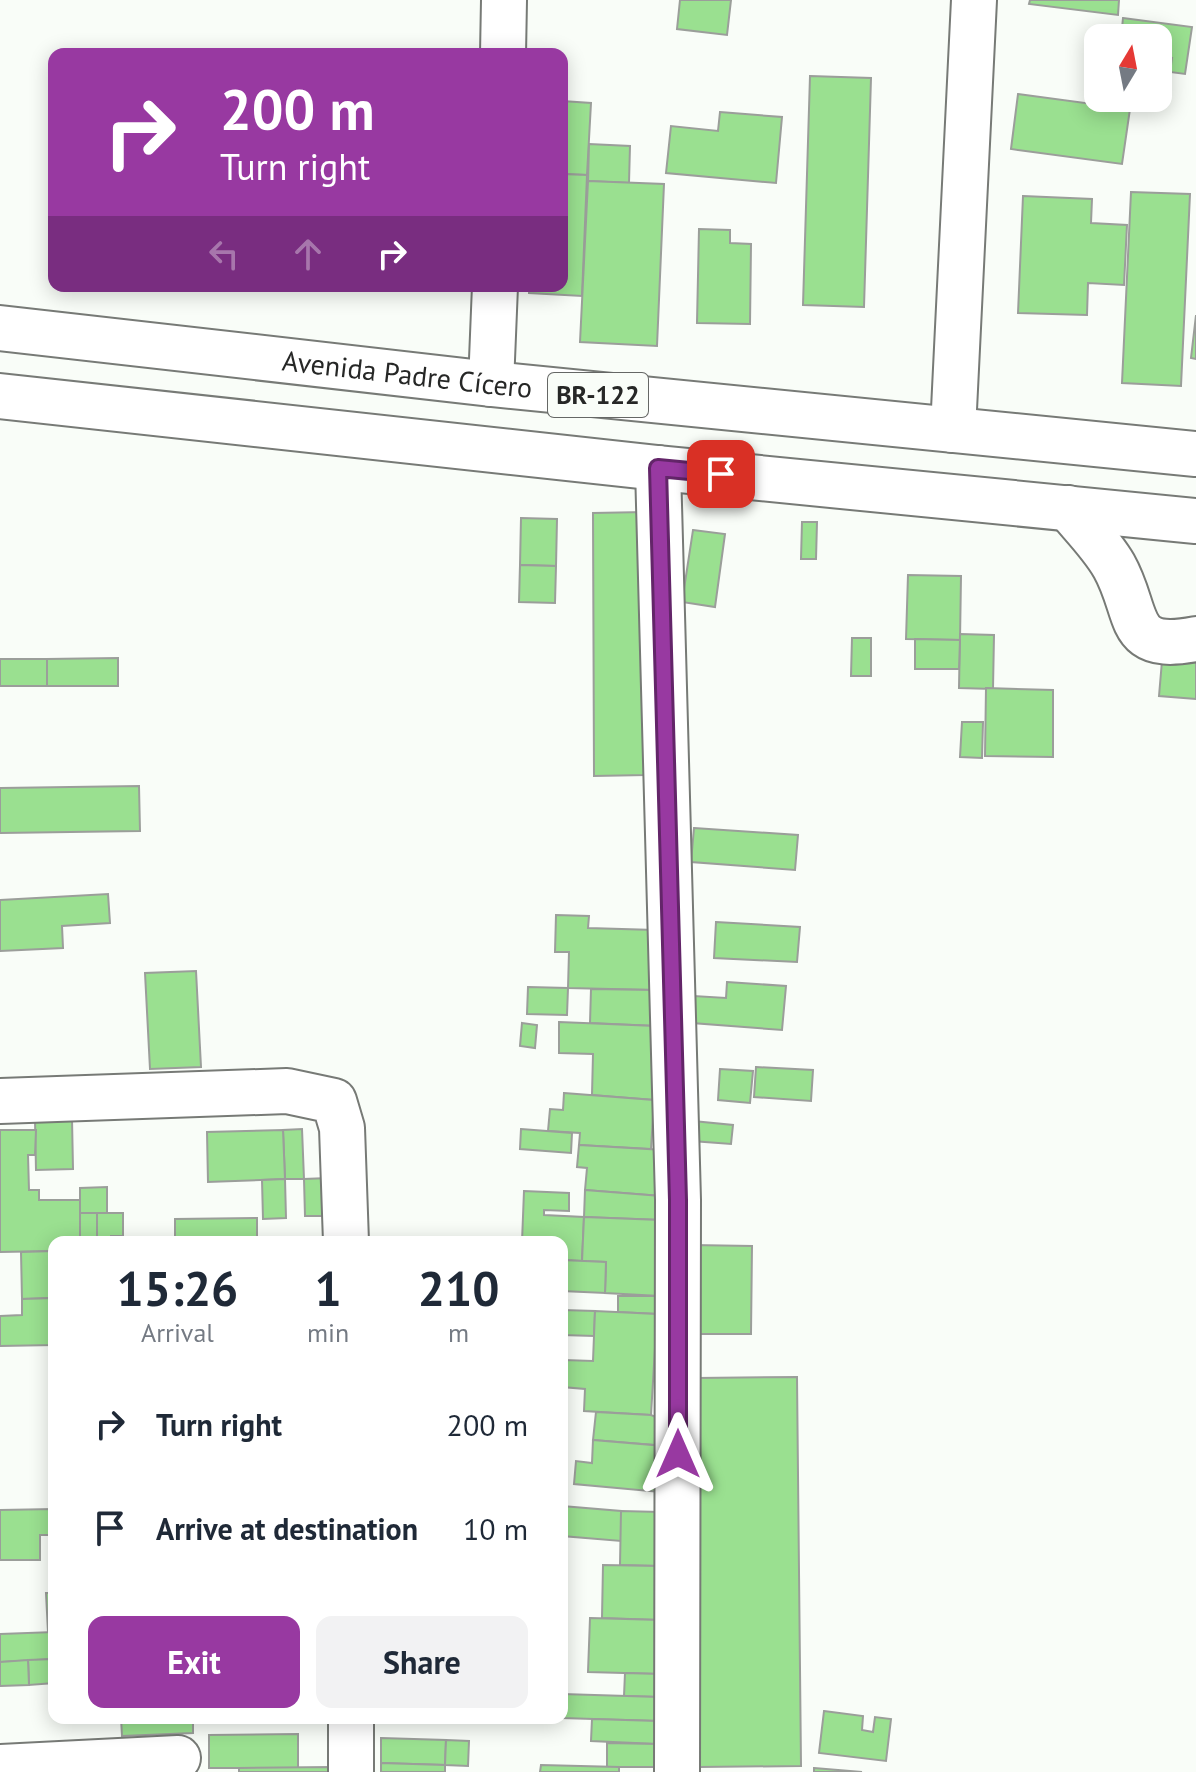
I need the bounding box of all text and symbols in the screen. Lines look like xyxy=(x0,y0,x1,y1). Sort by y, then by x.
north arrow xyxy=(1084,24,1172,112)
map controls xyxy=(1084,24,1172,112)
text: 200 m xyxy=(220,73,375,145)
icon: right xyxy=(88,80,192,184)
text: Turn right xyxy=(220,143,370,190)
icon: left xyxy=(202,232,246,276)
icon: ahead xyxy=(286,232,330,276)
icon: right xyxy=(370,232,414,276)
street label: Avenida Padre Cícero xyxy=(280,341,534,406)
road number: BR-122 xyxy=(548,373,648,417)
pin xyxy=(687,440,755,508)
icon: arrive xyxy=(699,452,743,496)
text: 15:26 xyxy=(117,1257,238,1319)
text: 1 xyxy=(314,1257,342,1319)
text: 210 xyxy=(418,1257,499,1319)
text: Arrival xyxy=(141,1316,214,1349)
text: min xyxy=(307,1316,349,1349)
text: m xyxy=(448,1316,469,1349)
icon: right xyxy=(88,1402,132,1446)
text: Turn right xyxy=(156,1405,282,1444)
text: 200 m xyxy=(447,1405,528,1444)
position arrow xyxy=(636,1412,720,1496)
icon: arrive xyxy=(88,1506,132,1550)
text: Arrive at destination xyxy=(156,1509,418,1548)
text: 10 m xyxy=(463,1509,528,1548)
button: Exit xyxy=(88,1616,300,1708)
button: Share xyxy=(316,1616,528,1708)

